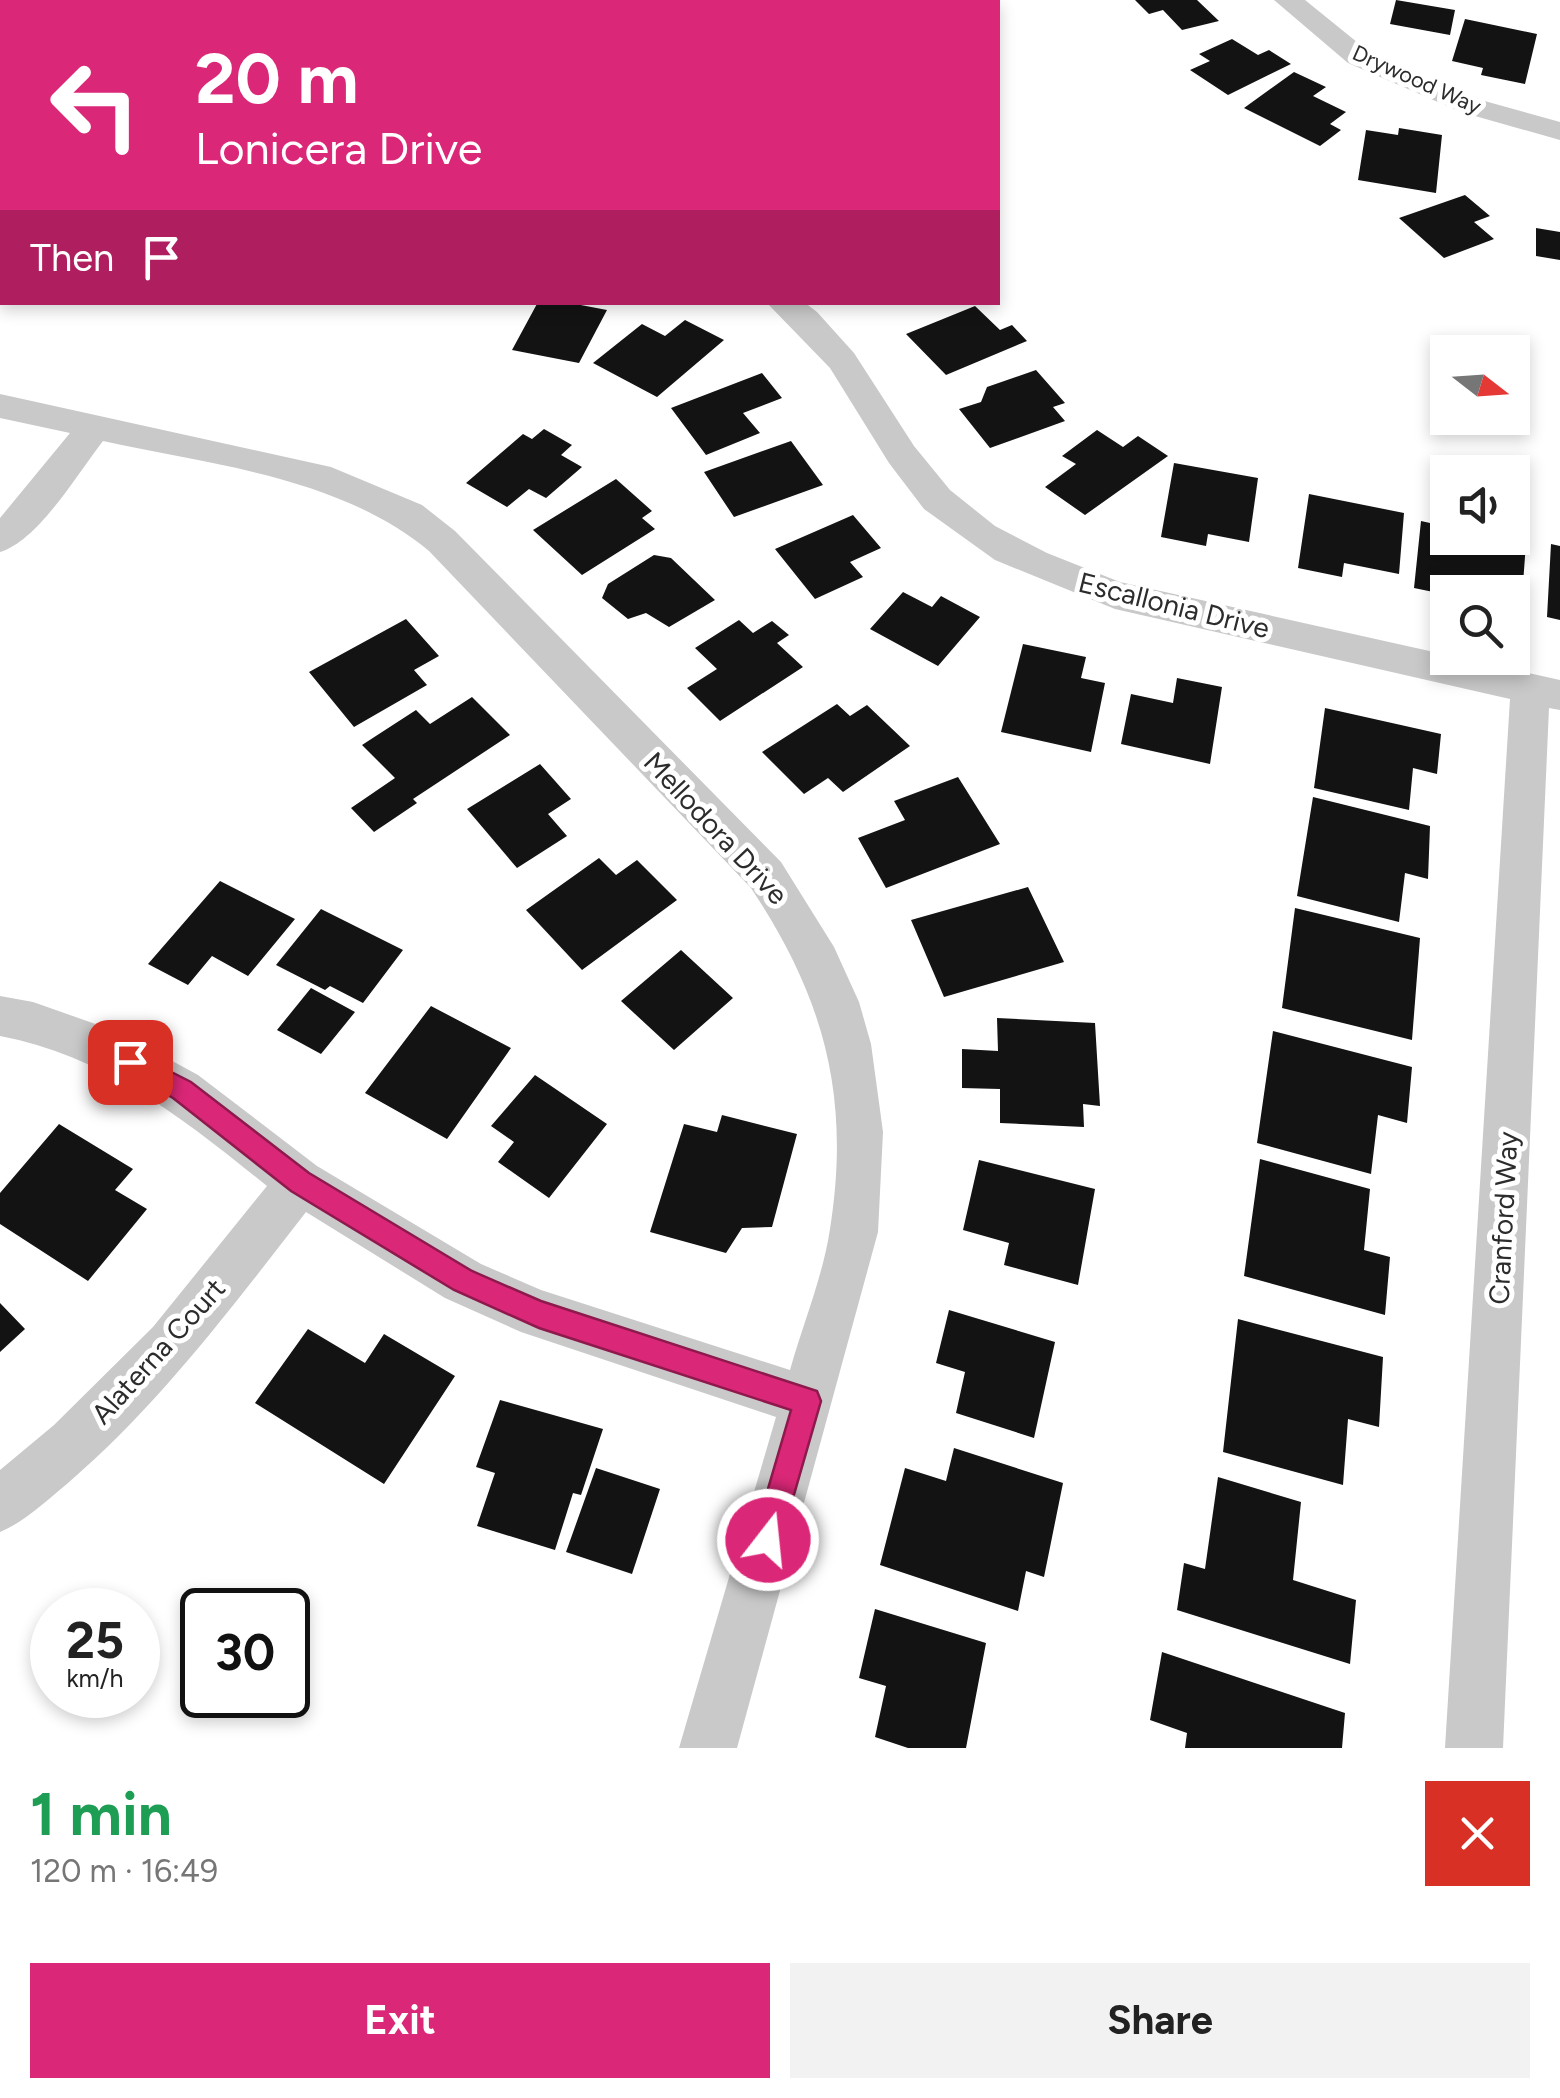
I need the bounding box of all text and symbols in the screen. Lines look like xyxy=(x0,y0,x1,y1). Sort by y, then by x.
text: 20 m xyxy=(195,36,359,121)
street label: Drywood Way xyxy=(1348,39,1486,120)
icon: left xyxy=(30,40,160,170)
text: Lonicera Drive xyxy=(195,121,482,175)
icon: arrive xyxy=(134,230,189,285)
text: Then xyxy=(30,235,114,281)
north arrow xyxy=(1430,335,1530,435)
map controls xyxy=(1430,335,1530,675)
button: sound xyxy=(1430,455,1530,555)
street label: Escallonia Drive xyxy=(1075,565,1273,645)
button: search xyxy=(1430,575,1530,675)
street label: Mellodora Drive xyxy=(637,745,795,911)
pin xyxy=(88,1020,173,1105)
icon: arrive xyxy=(103,1035,158,1090)
street label: Cranford Way xyxy=(1481,1130,1525,1305)
street label: Alaterna Court xyxy=(84,1271,232,1431)
position arrow xyxy=(716,1488,820,1592)
speed limit sign: 30 xyxy=(180,1588,310,1718)
text: 25 xyxy=(66,1610,124,1671)
text: km/h xyxy=(66,1663,124,1693)
text: 1 min xyxy=(30,1778,172,1850)
button: close xyxy=(1425,1781,1530,1886)
text: 120 m · 16:49 xyxy=(30,1852,218,1890)
button: Exit xyxy=(30,1963,770,2078)
button: Share xyxy=(790,1963,1530,2078)

